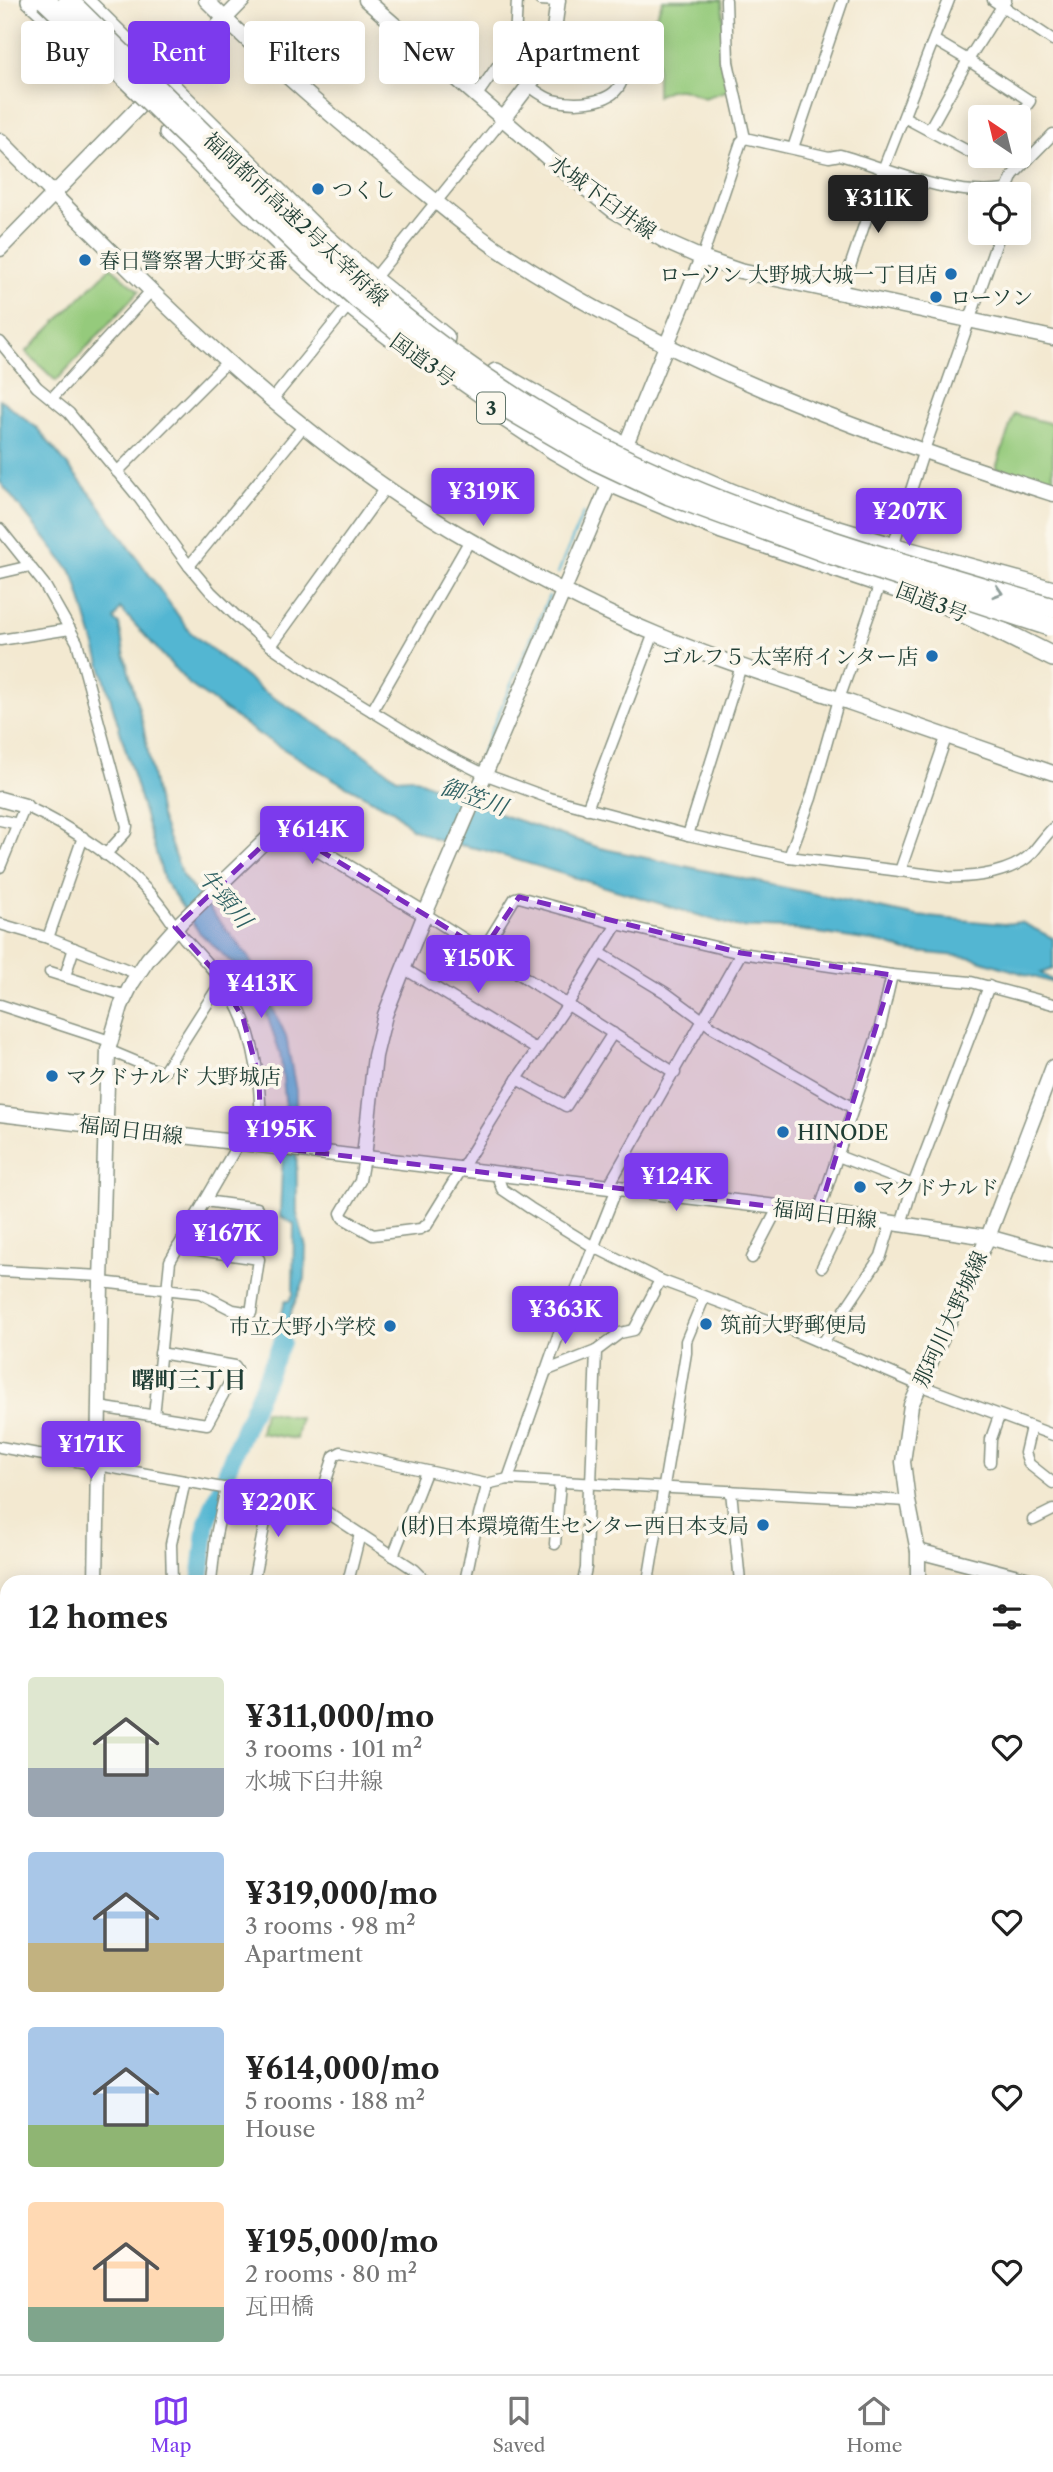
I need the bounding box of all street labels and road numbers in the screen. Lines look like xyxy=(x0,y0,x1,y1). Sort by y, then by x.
street label: 福岡都市高速2号太宰府線 xyxy=(199,127,393,311)
street label: 水城下臼井線 xyxy=(545,150,661,244)
street label: 国道3号 xyxy=(385,328,461,392)
road number: 3 xyxy=(477,392,505,424)
street label: 国道3号 xyxy=(893,577,971,627)
street label: 福岡日田線 xyxy=(77,1111,185,1149)
street label: 福岡日田線 xyxy=(771,1195,879,1233)
street label: 那珂川大野城線 xyxy=(908,1247,992,1391)

